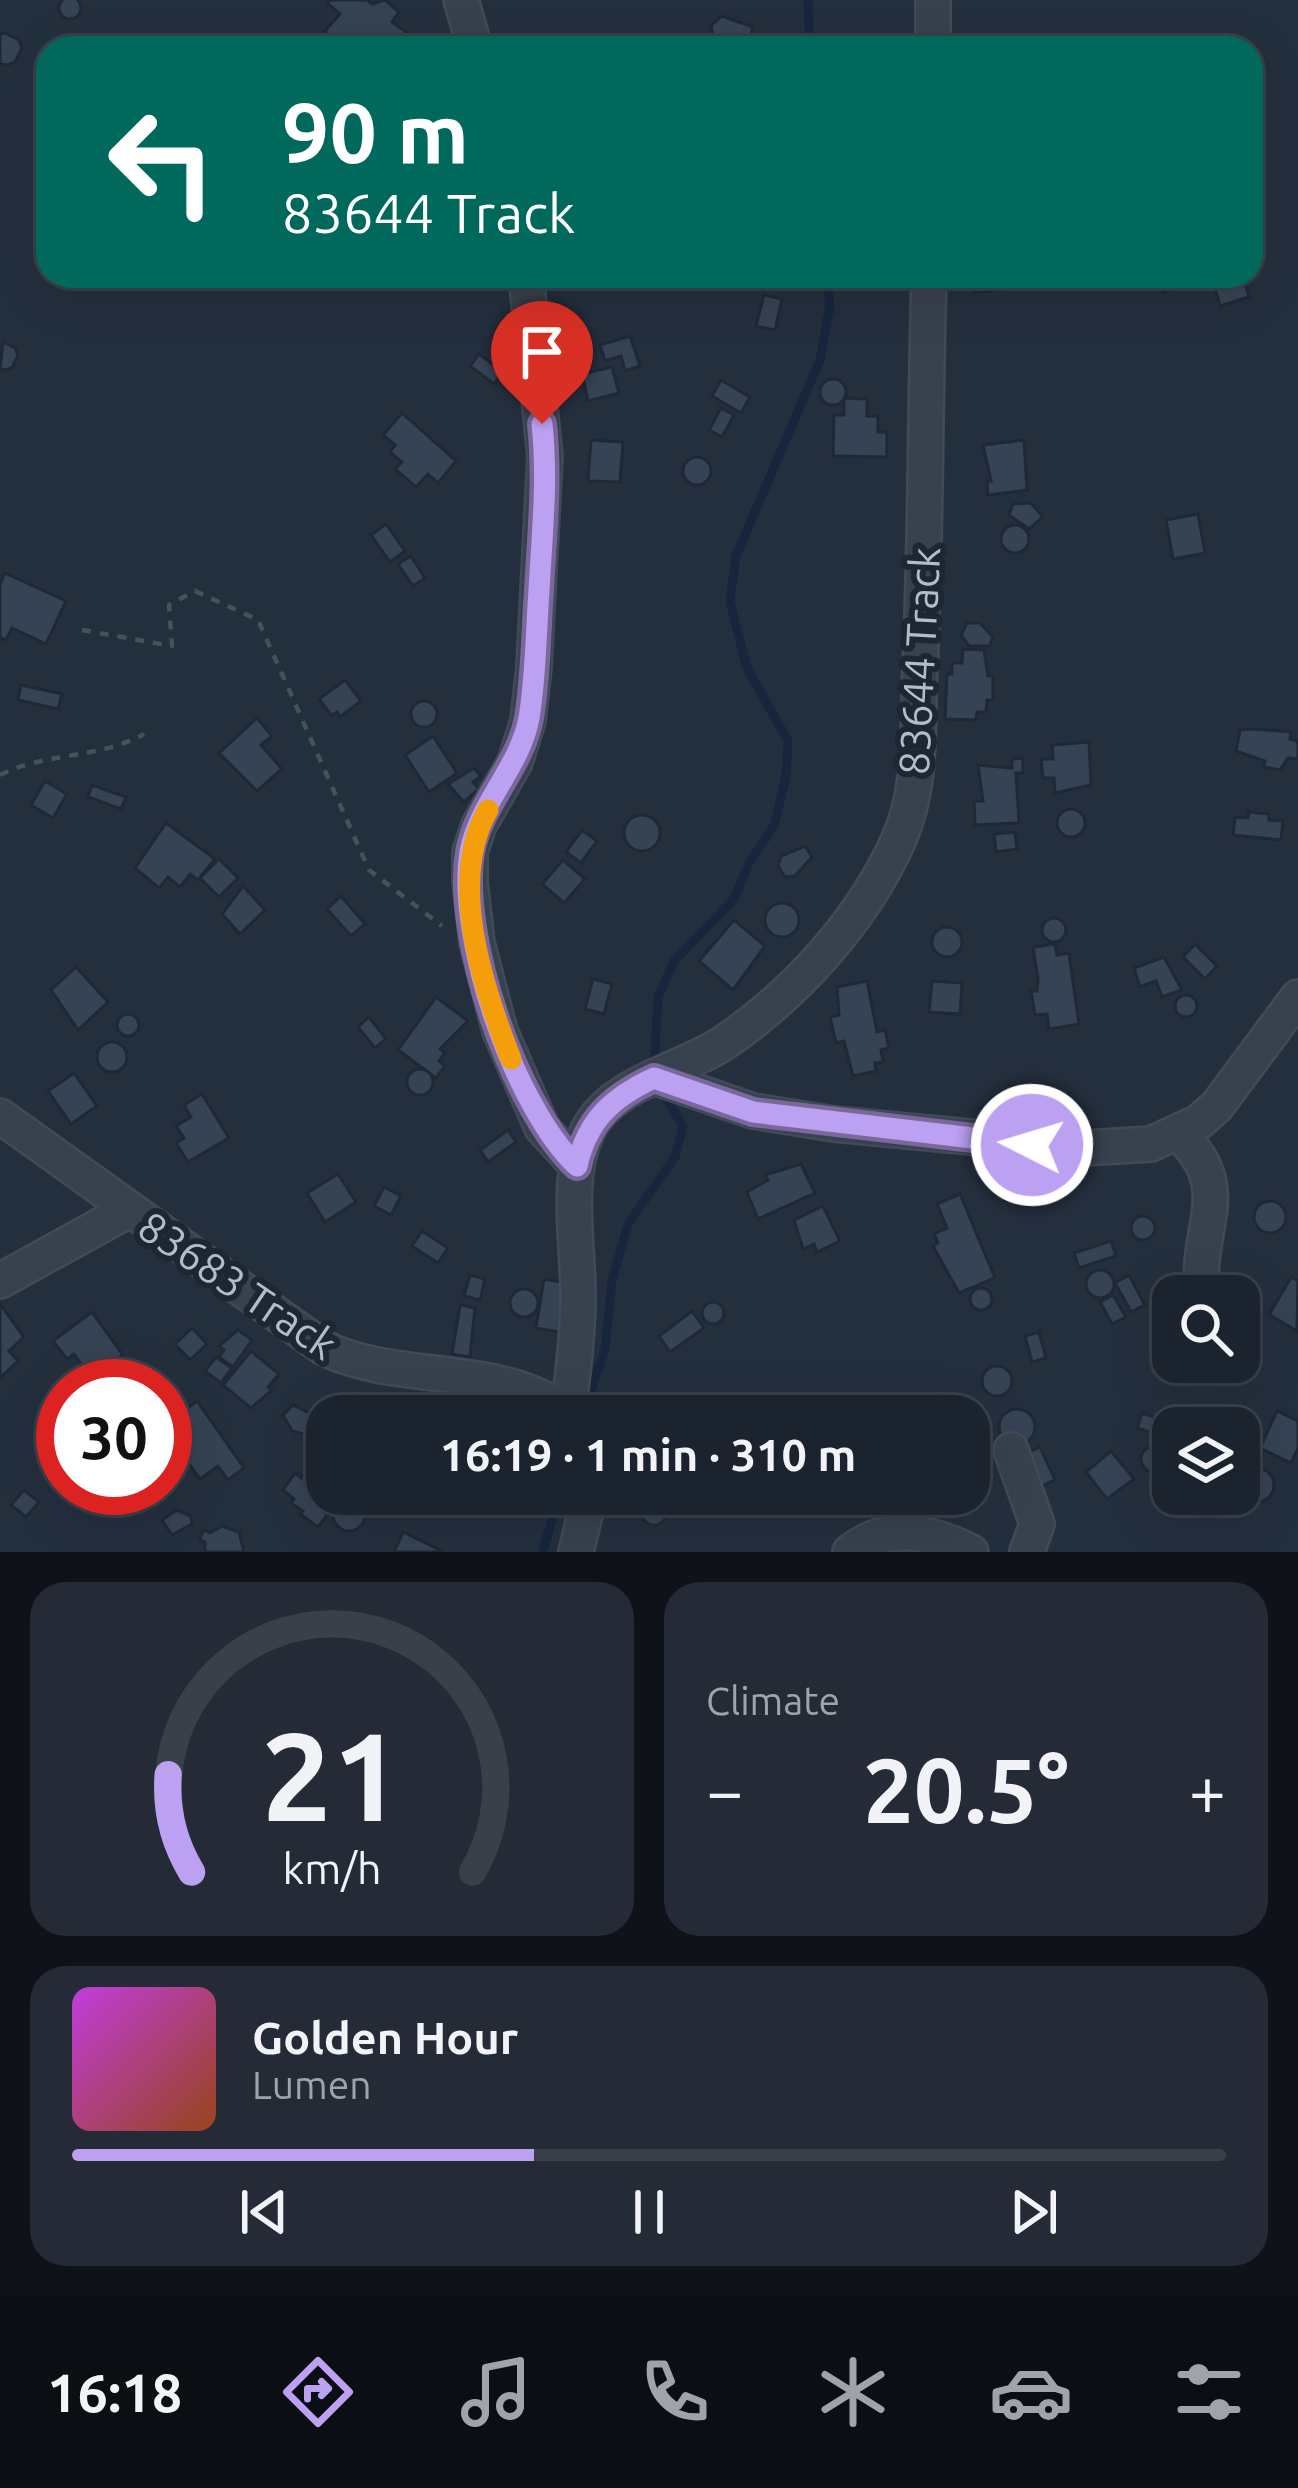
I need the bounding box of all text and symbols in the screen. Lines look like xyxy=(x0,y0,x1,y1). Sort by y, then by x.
icon: left xyxy=(84,84,240,240)
text: 90 m xyxy=(282,85,469,179)
text: 83644 Track xyxy=(282,183,575,243)
pin xyxy=(491,301,593,424)
icon: arrive xyxy=(509,319,575,385)
street label: 83644 Track xyxy=(890,546,948,776)
position arrow xyxy=(969,1082,1095,1208)
street label: 83683 Track xyxy=(130,1202,346,1368)
map controls xyxy=(1152,1275,1260,1515)
button: search xyxy=(1152,1275,1260,1383)
speed limit sign: 30 xyxy=(36,1359,192,1515)
button: layers xyxy=(1152,1407,1260,1515)
text: 16:19 · 1 min · 310 m xyxy=(440,1429,856,1480)
text: Climate xyxy=(706,1679,840,1722)
text: 21 xyxy=(262,1705,402,1845)
text: 20.5° xyxy=(863,1739,1069,1840)
text: − xyxy=(706,1753,743,1827)
text: + xyxy=(1189,1753,1226,1827)
text: km/h xyxy=(282,1844,382,1892)
text: Golden Hour xyxy=(252,2012,518,2063)
text: Lumen xyxy=(252,2063,372,2106)
icon: previous xyxy=(231,2179,297,2245)
icon: pause xyxy=(616,2179,682,2245)
icon: next xyxy=(1001,2179,1067,2245)
icon: directions xyxy=(276,2350,360,2434)
icon: music xyxy=(454,2350,538,2434)
icon: phone xyxy=(633,2350,717,2434)
icon: climate xyxy=(811,2350,895,2434)
icon: car xyxy=(989,2350,1073,2434)
icon: filters xyxy=(1167,2350,1251,2434)
text: 16:18 xyxy=(47,2362,182,2422)

